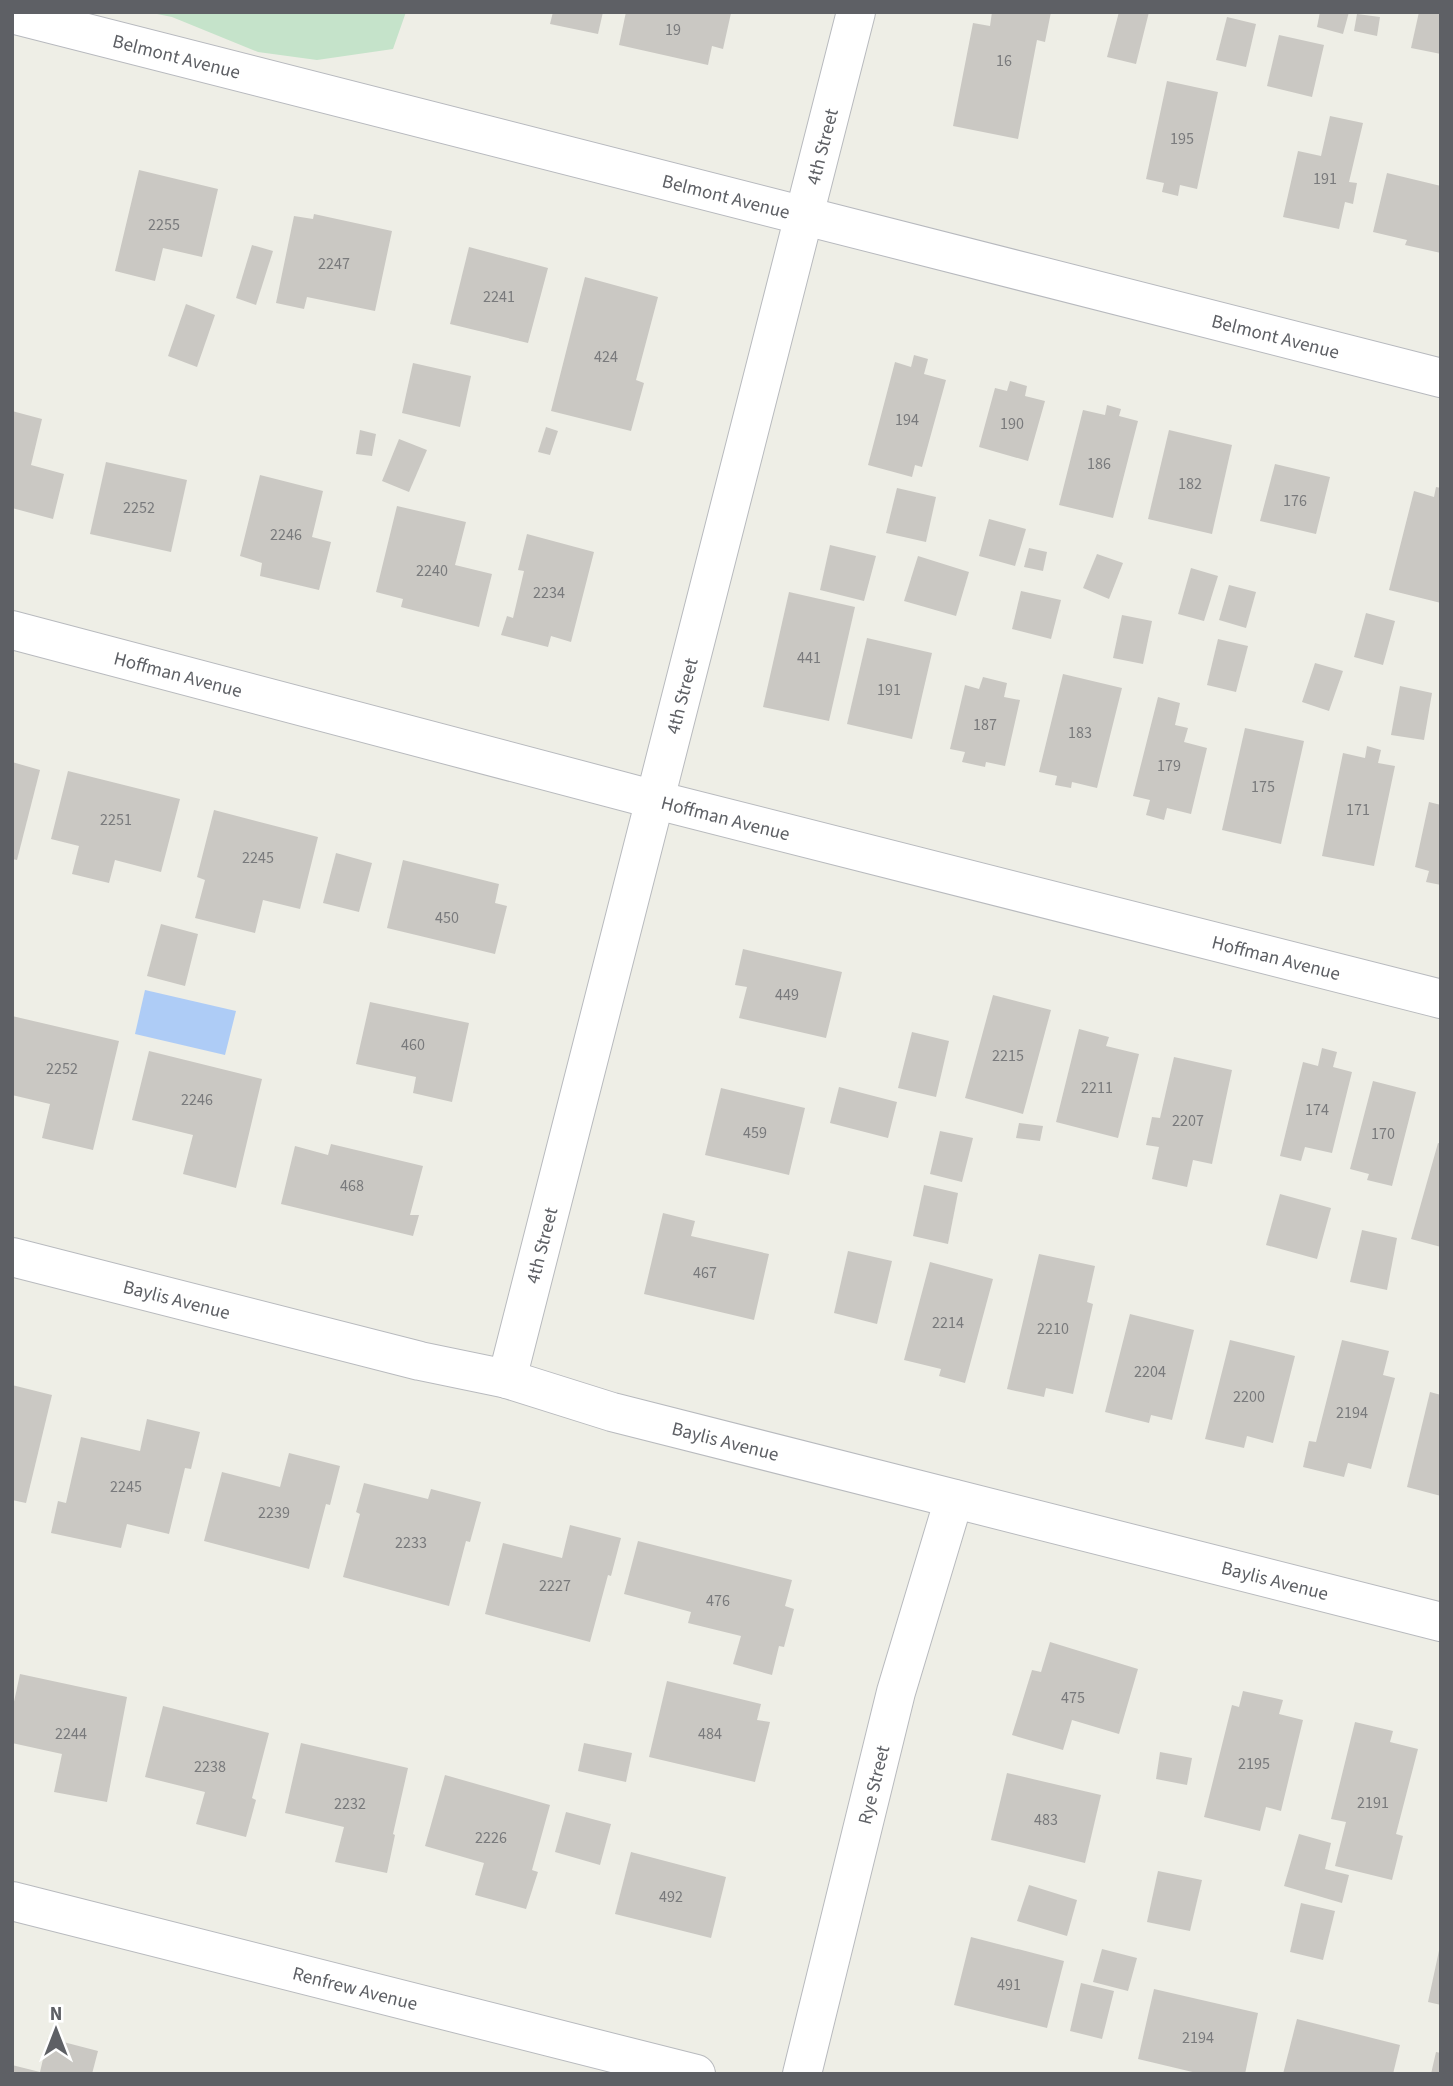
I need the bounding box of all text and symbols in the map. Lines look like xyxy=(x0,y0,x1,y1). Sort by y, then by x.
house number: 19 xyxy=(665,19,681,41)
street label: Belmont Avenue xyxy=(110,28,243,87)
house number: 16 xyxy=(996,50,1012,72)
street label: 4th Street xyxy=(800,105,846,188)
house number: 195 xyxy=(1170,128,1194,150)
street label: Belmont Avenue xyxy=(659,168,793,227)
house number: 191 xyxy=(1313,168,1337,190)
house number: 2255 xyxy=(148,214,180,236)
house number: 2247 xyxy=(318,253,350,275)
house number: 2241 xyxy=(483,286,515,308)
street label: Belmont Avenue xyxy=(1209,308,1342,367)
house number: 424 xyxy=(594,346,618,368)
house number: 194 xyxy=(895,409,919,431)
house number: 190 xyxy=(1000,413,1024,435)
house number: 186 xyxy=(1087,453,1111,475)
house number: 182 xyxy=(1178,473,1202,495)
house number: 176 xyxy=(1283,490,1307,512)
house number: 2252 xyxy=(123,497,155,519)
house number: 2246 xyxy=(270,524,302,546)
house number: 2240 xyxy=(416,560,448,582)
house number: 2234 xyxy=(533,582,565,604)
street label: Hoffman Avenue xyxy=(111,645,245,705)
house number: 441 xyxy=(797,647,821,669)
street label: 4th Street xyxy=(660,655,706,737)
house number: 191 xyxy=(877,679,901,701)
house number: 187 xyxy=(973,714,997,736)
house number: 183 xyxy=(1068,722,1092,744)
house number: 179 xyxy=(1157,755,1181,777)
house number: 175 xyxy=(1251,776,1275,798)
street label: Hoffman Avenue xyxy=(658,790,793,848)
house number: 171 xyxy=(1346,799,1370,821)
house number: 2251 xyxy=(100,809,132,831)
house number: 2245 xyxy=(242,847,274,869)
house number: 450 xyxy=(435,907,459,929)
street label: Hoffman Avenue xyxy=(1209,929,1343,988)
house number: 449 xyxy=(775,984,799,1006)
house number: 460 xyxy=(401,1034,425,1056)
house number: 2215 xyxy=(992,1045,1024,1067)
house number: 2252 xyxy=(46,1058,78,1080)
house number: 2211 xyxy=(1081,1077,1113,1099)
house number: 2246 xyxy=(181,1089,213,1111)
house number: 174 xyxy=(1305,1099,1329,1121)
house number: 2207 xyxy=(1172,1110,1204,1132)
house number: 459 xyxy=(743,1122,767,1144)
house number: 170 xyxy=(1371,1123,1395,1145)
house number: 468 xyxy=(340,1175,364,1197)
street label: 4th Street xyxy=(520,1204,565,1287)
house number: 467 xyxy=(693,1262,717,1284)
street label: Baylis Avenue xyxy=(120,1274,233,1327)
house number: 2214 xyxy=(932,1312,964,1334)
house number: 2210 xyxy=(1037,1318,1069,1340)
house number: 2204 xyxy=(1134,1361,1166,1383)
house number: 2200 xyxy=(1233,1386,1265,1408)
house number: 2194 xyxy=(1336,1402,1368,1424)
street label: Baylis Avenue xyxy=(669,1416,782,1469)
house number: 2245 xyxy=(110,1476,142,1498)
house number: 2239 xyxy=(258,1502,290,1524)
house number: 2233 xyxy=(395,1532,427,1554)
street label: Baylis Avenue xyxy=(1218,1555,1331,1608)
house number: 2227 xyxy=(539,1575,571,1597)
house number: 476 xyxy=(706,1590,730,1612)
house number: 475 xyxy=(1061,1687,1085,1709)
house number: 2244 xyxy=(55,1723,87,1745)
house number: 484 xyxy=(698,1723,722,1745)
street label: Rye Street xyxy=(852,1742,898,1827)
house number: 2195 xyxy=(1238,1753,1270,1775)
house number: 2238 xyxy=(194,1756,226,1778)
house number: 2191 xyxy=(1357,1792,1389,1814)
house number: 2232 xyxy=(334,1793,366,1815)
house number: 483 xyxy=(1034,1809,1058,1831)
house number: 2226 xyxy=(475,1827,507,1849)
house number: 492 xyxy=(659,1886,683,1908)
street label: Renfrew Avenue xyxy=(289,1960,420,2018)
house number: 491 xyxy=(997,1974,1021,1996)
north arrow xyxy=(21,1995,91,2065)
text: N xyxy=(50,2001,62,2028)
house number: 2194 xyxy=(1182,2027,1214,2049)

